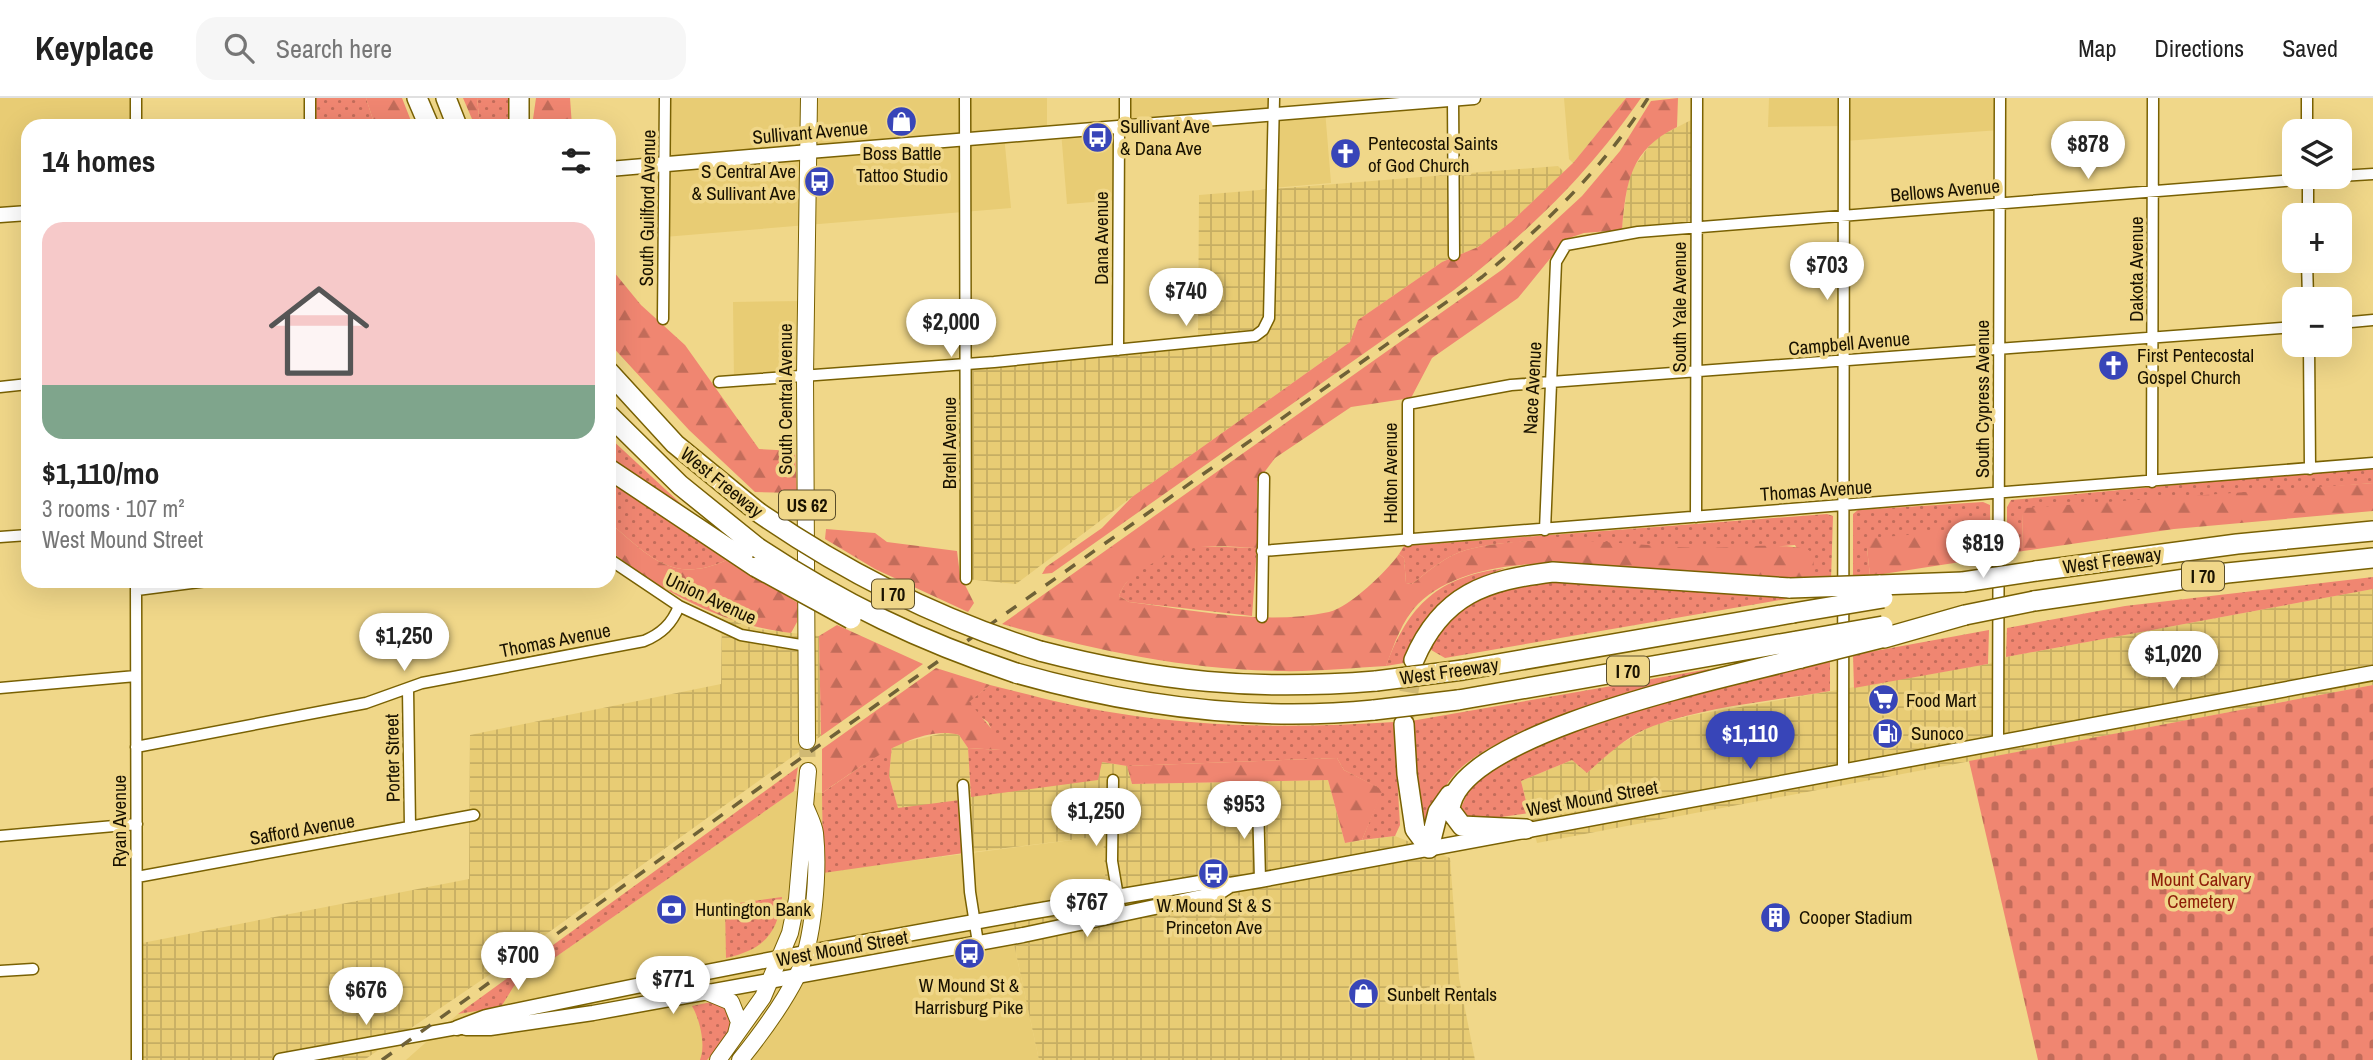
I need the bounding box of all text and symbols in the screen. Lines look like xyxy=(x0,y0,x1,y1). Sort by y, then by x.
search box xyxy=(196,17,686,80)
text: Keyplace xyxy=(35,26,154,70)
icon: search xyxy=(220,29,258,67)
text: Search here xyxy=(276,31,392,66)
text: Map xyxy=(2078,32,2116,64)
text: Directions xyxy=(2154,32,2244,64)
text: Saved xyxy=(2282,32,2338,64)
shop icon: Boss Battle Tattoo Studio xyxy=(885,105,919,139)
place label: Sullivant Ave & Dana Ave xyxy=(1120,113,1210,161)
street label: Sullivant Avenue xyxy=(751,114,869,150)
map controls xyxy=(2282,119,2352,357)
button: layers xyxy=(2282,119,2352,189)
bus stop icon: Sullivant Ave & Dana Ave xyxy=(1080,120,1114,154)
pin: $878 xyxy=(2047,122,2129,181)
text: $878 xyxy=(2067,128,2109,159)
street label: South Guilford Avenue xyxy=(633,130,661,286)
place label: Pentecostal Saints of God Church xyxy=(1368,130,1498,178)
church icon: Pentecostal Saints of God Church xyxy=(1328,137,1362,171)
place label: Boss Battle Tattoo Studio xyxy=(856,140,948,188)
text: 14 homes xyxy=(42,141,156,181)
icon: filters xyxy=(557,142,595,180)
place label: S Central Ave & Sullivant Ave xyxy=(691,158,796,206)
bus stop icon: S Central Ave & Sullivant Ave xyxy=(802,165,836,199)
street label: Bellows Avenue xyxy=(1889,172,2001,208)
street label: Dana Avenue xyxy=(1088,191,1114,285)
button: + xyxy=(2282,203,2352,273)
street label: Dakota Avenue xyxy=(2123,216,2149,322)
street label: South Yale Avenue xyxy=(1666,242,1692,372)
pin: $703 xyxy=(1786,242,1868,302)
text: $703 xyxy=(1806,249,1848,280)
icon: home xyxy=(256,268,382,394)
pin: $740 xyxy=(1145,268,1227,328)
text: $740 xyxy=(1165,275,1207,306)
button: − xyxy=(2282,287,2352,357)
pin: $2,000 xyxy=(894,300,1008,359)
text: $2,000 xyxy=(922,306,980,337)
street label: South Cypress Avenue xyxy=(1969,320,1995,478)
street label: South Central Avenue xyxy=(772,323,798,475)
street label: Campbell Avenue xyxy=(1787,325,1911,361)
street label: Nace Avenue xyxy=(1517,341,1547,435)
place label: First Pentecostal Gospel Church xyxy=(2137,342,2254,390)
church icon: First Pentecostal Gospel Church xyxy=(2097,349,2131,383)
street label: Brehl Avenue xyxy=(936,397,962,489)
street label: Holton Avenue xyxy=(1377,422,1403,524)
street label: West Freeway xyxy=(675,441,769,523)
text: $1,110/mo xyxy=(42,453,160,493)
street label: Thomas Avenue xyxy=(1759,473,1873,507)
road number: US 62 xyxy=(779,491,835,520)
text: 3 rooms · 107 m² xyxy=(42,493,185,524)
pin: $819 xyxy=(1942,520,2024,580)
text: West Mound Street xyxy=(42,524,203,555)
text: $819 xyxy=(1962,527,2004,558)
street label: West Freeway xyxy=(2061,540,2163,580)
road number: I 70 xyxy=(2182,562,2224,590)
street label: Union Avenue xyxy=(661,566,761,630)
road number: I 70 xyxy=(872,580,914,608)
pin: $1,250 xyxy=(347,614,461,673)
street label: Thomas Avenue xyxy=(497,617,613,663)
text: $1,250 xyxy=(375,620,433,651)
pin: $1,020 xyxy=(2116,632,2230,691)
text: $1,020 xyxy=(2144,638,2202,669)
street label: West Freeway xyxy=(1398,651,1500,691)
road number: I 70 xyxy=(1607,656,1649,686)
supermarket icon: Food Mart xyxy=(1866,683,1900,717)
place label: Food Mart xyxy=(1906,687,1977,713)
pin: $1,110 xyxy=(1693,712,1807,771)
street label: Porter Street xyxy=(378,713,406,802)
fuel station icon: Sunoco xyxy=(1871,716,1905,750)
text: $1,110 xyxy=(1722,718,1778,749)
place label: Sunoco xyxy=(1911,720,1964,746)
street label: West Mound Street xyxy=(1524,774,1660,822)
street label: Ryan Avenue xyxy=(106,775,132,867)
pin: $953 xyxy=(1203,782,1285,841)
pin: $1,250 xyxy=(1039,788,1153,848)
text: $953 xyxy=(1223,788,1265,819)
text: $1,250 xyxy=(1067,795,1125,826)
street label: Safford Avenue xyxy=(248,807,356,851)
bus stop icon: W Mound St & S Princeton Ave xyxy=(1197,857,1231,891)
park label: Mount Calvary Cemetery xyxy=(2151,866,2251,914)
pin: $767 xyxy=(1046,880,1128,939)
text: $767 xyxy=(1066,886,1108,917)
bank icon: Huntington Bank xyxy=(655,892,689,926)
place label: W Mound St & S Princeton Ave xyxy=(1156,892,1272,940)
place label: Huntington Bank xyxy=(695,896,811,922)
building icon: Cooper Stadium xyxy=(1759,900,1793,934)
place label: Cooper Stadium xyxy=(1799,904,1912,930)
street label: West Mound Street xyxy=(774,924,910,972)
pin: $700 xyxy=(477,932,559,992)
bus stop icon: W Mound St & Harrisburg Pike xyxy=(952,937,986,971)
text: $700 xyxy=(497,939,539,970)
pin: $771 xyxy=(632,956,714,1016)
text: $771 xyxy=(652,963,694,994)
pin: $676 xyxy=(325,968,407,1027)
place label: W Mound St & Harrisburg Pike xyxy=(914,972,1024,1020)
text: $676 xyxy=(345,974,387,1005)
shop icon: Sunbelt Rentals xyxy=(1347,977,1381,1011)
place label: Sunbelt Rentals xyxy=(1387,981,1497,1007)

